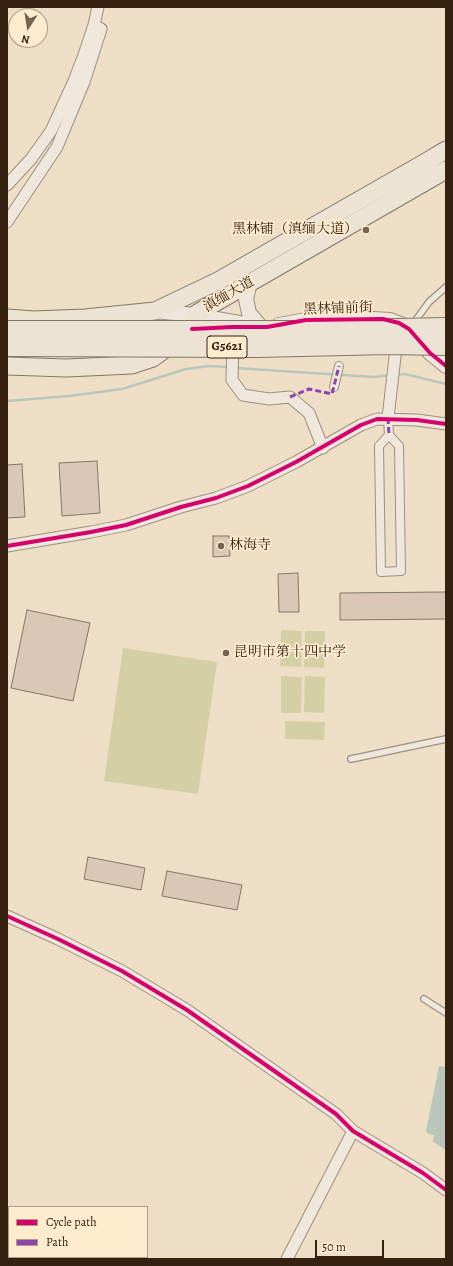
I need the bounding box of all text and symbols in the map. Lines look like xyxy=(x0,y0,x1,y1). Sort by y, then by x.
north arrow xyxy=(8,8,48,48)
text: N xyxy=(20,31,31,47)
place label: 黑林铺（滇缅大道） xyxy=(232,222,358,238)
marker: 黑林铺（滇缅大道） xyxy=(361,225,371,235)
street label: 滇缅大道 xyxy=(201,274,257,316)
street label: 黑林铺前街 xyxy=(303,299,373,319)
road number: G5621 xyxy=(207,336,247,358)
place label: 林海寺 xyxy=(229,538,271,554)
marker: 林海寺 xyxy=(216,541,226,551)
place label: 昆明市第十四中学 xyxy=(234,645,346,661)
marker: 昆明市第十四中学 xyxy=(221,648,231,658)
legend xyxy=(8,1206,148,1258)
text: Cycle path xyxy=(46,1214,97,1230)
scale bar xyxy=(317,1232,386,1258)
text: Path xyxy=(46,1234,68,1250)
text: 50 m xyxy=(322,1239,346,1255)

